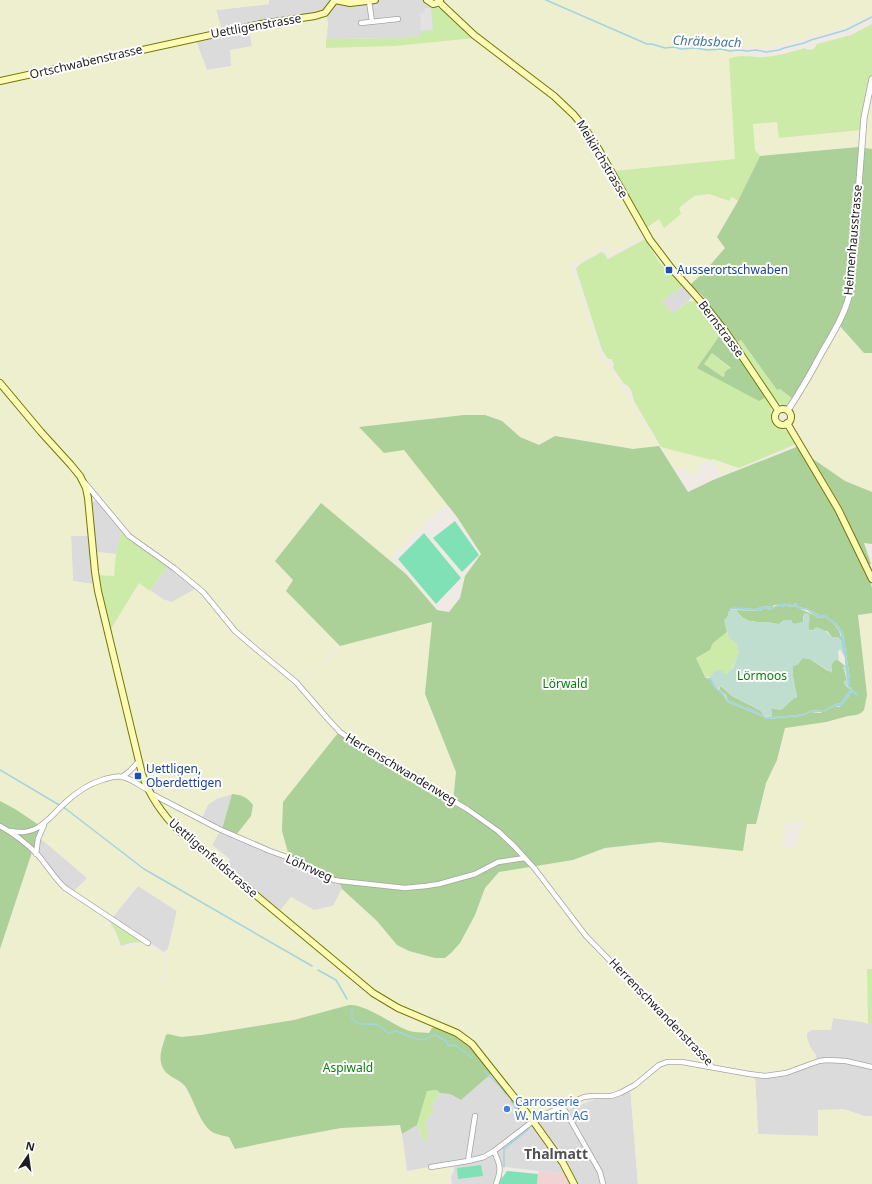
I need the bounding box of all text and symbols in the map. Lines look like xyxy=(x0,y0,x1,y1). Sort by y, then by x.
street label: Uettligenstrasse xyxy=(209,9,303,42)
water label: Chräbsbach xyxy=(672,31,742,51)
street label: Ortschwabenstrasse xyxy=(28,40,144,83)
street label: Meikirchstrasse xyxy=(572,117,632,201)
street label: Heimenhausstrasse xyxy=(839,184,866,296)
place label: Ausserortschwaben xyxy=(677,261,788,278)
marker: Ausserortschwaben xyxy=(664,265,674,275)
street label: Bernstrasse xyxy=(695,297,748,361)
park label: Lörmoos xyxy=(737,667,787,684)
park label: Lörwald xyxy=(542,675,588,692)
street label: Herrenschwandenweg xyxy=(342,729,460,809)
place label: Uettligen, Oberdettigen xyxy=(146,760,222,791)
marker: Uettligen, Oberdettigen xyxy=(133,771,143,781)
street label: Uettligenfeldstrasse xyxy=(165,814,262,901)
street label: Löhrweg xyxy=(283,850,335,885)
street label: Herrenschwandenstrasse xyxy=(605,954,717,1069)
park label: Aspiwald xyxy=(323,1059,373,1076)
place label: Carrosserie W. Martin AG xyxy=(515,1093,589,1124)
marker: Carrosserie W. Martin AG xyxy=(502,1104,512,1114)
north arrow xyxy=(8,1136,48,1176)
text: N xyxy=(24,1137,36,1154)
district label: Thalmatt xyxy=(524,1144,588,1163)

